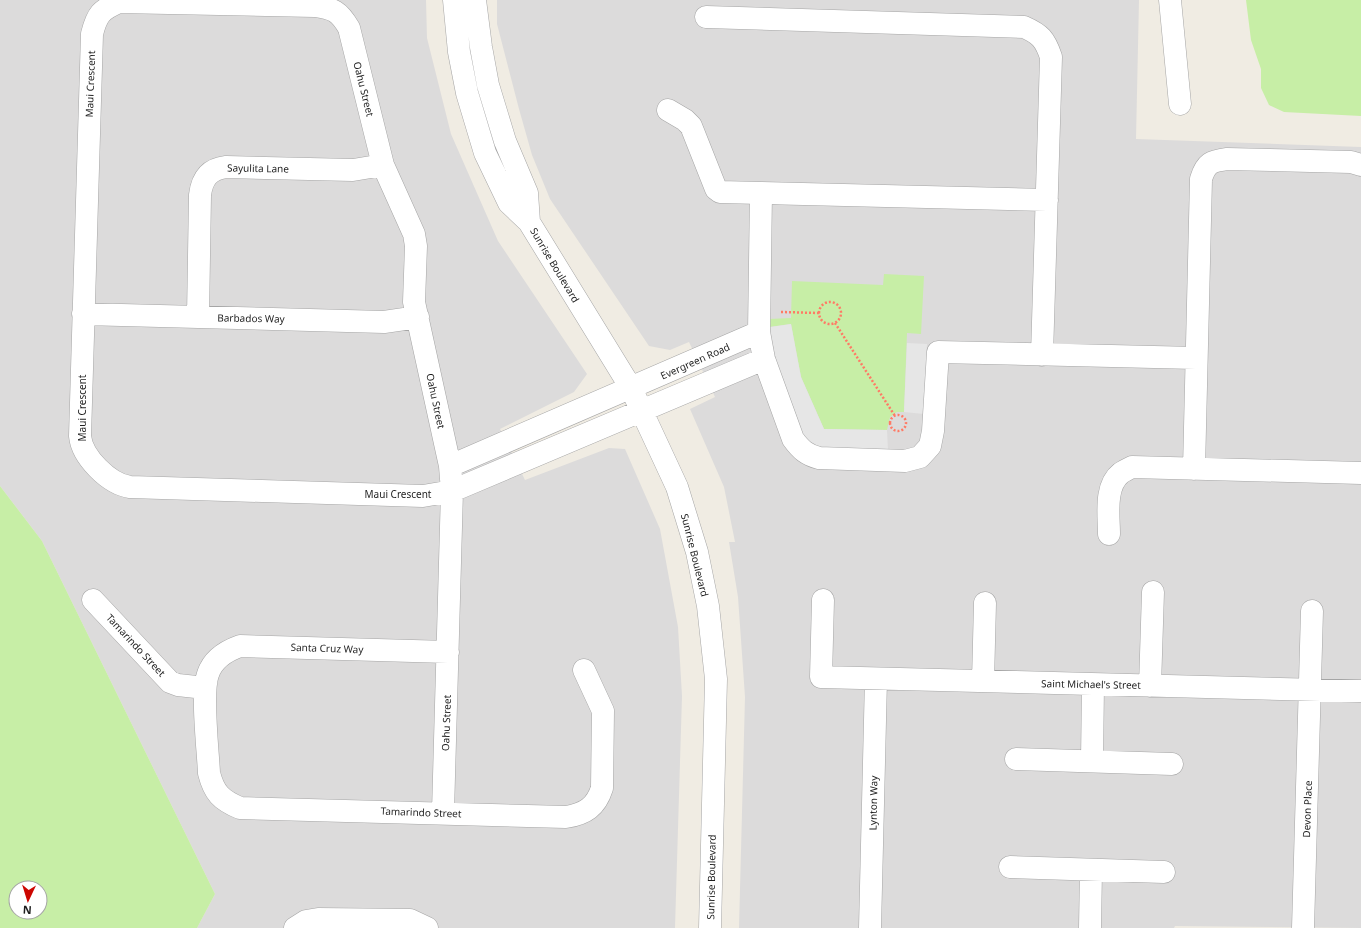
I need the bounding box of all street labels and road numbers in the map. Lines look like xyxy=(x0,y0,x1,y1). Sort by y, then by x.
street label: Maui Crescent xyxy=(82,50,98,118)
street label: Oahu Street xyxy=(350,60,378,118)
street label: Sayulita Lane xyxy=(227,160,289,176)
street label: Sunrise Boulevard xyxy=(527,225,583,305)
street label: Barbados Way xyxy=(217,310,286,326)
street label: Evergreen Road xyxy=(658,339,732,383)
street label: Oahu Street xyxy=(423,372,449,430)
street label: Maui Crescent xyxy=(75,374,89,441)
street label: Maui Crescent xyxy=(365,487,432,501)
street label: Sunrise Boulevard xyxy=(678,512,712,598)
street label: Tamarindo Street xyxy=(103,611,169,680)
street label: Santa Cruz Way xyxy=(290,640,365,656)
street label: Saint Michael's Street xyxy=(1041,676,1141,692)
street label: Oahu Street xyxy=(438,694,454,751)
street label: Lynton Way xyxy=(866,775,880,831)
street label: Devon Place xyxy=(1299,780,1315,838)
street label: Tamarindo Street xyxy=(380,804,462,820)
street label: Sunrise Boulevard xyxy=(703,834,719,920)

